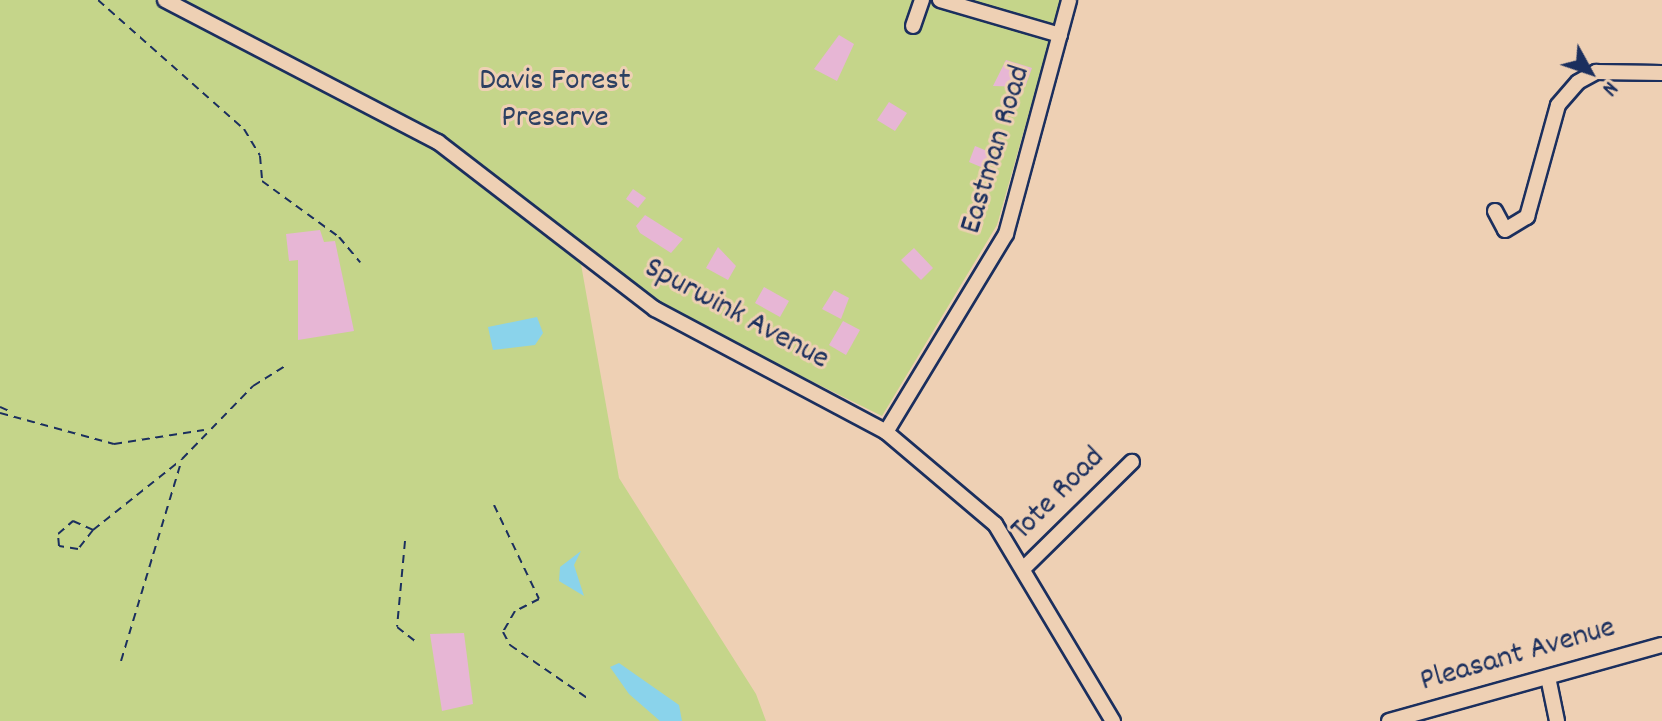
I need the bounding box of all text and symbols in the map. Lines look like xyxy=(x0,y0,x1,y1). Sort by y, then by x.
north arrow xyxy=(1550,32,1630,112)
street label: Eastman Road xyxy=(953,61,1041,239)
park label: Davis Forest Preserve xyxy=(479,64,631,139)
text: N xyxy=(1593,74,1624,102)
street label: Spurwink Avenue xyxy=(637,250,835,380)
street label: Tote Road xyxy=(1004,440,1114,550)
street label: Pleasant Avenue xyxy=(1416,610,1620,702)

